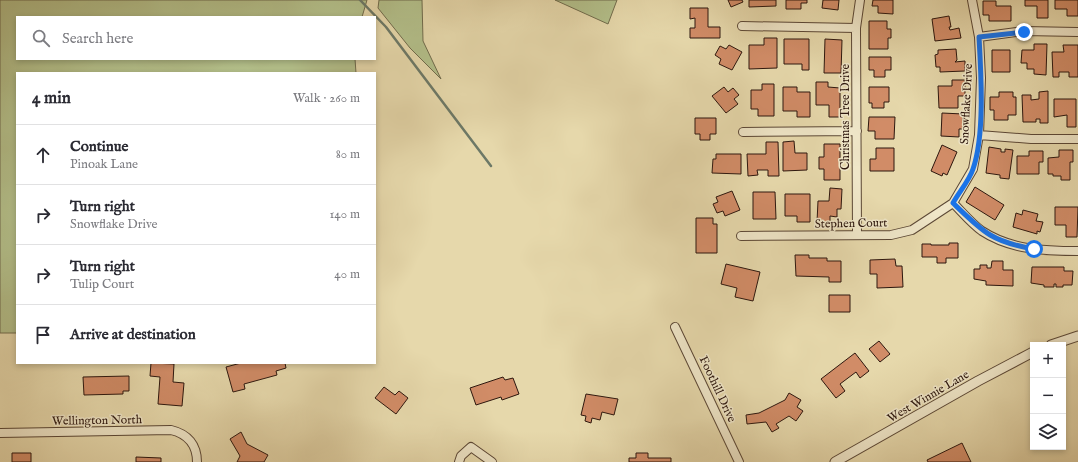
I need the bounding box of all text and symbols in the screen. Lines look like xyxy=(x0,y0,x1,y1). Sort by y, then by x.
search box xyxy=(16,16,376,60)
route end xyxy=(1015,23,1033,41)
icon: search xyxy=(30,27,52,49)
text: Search here xyxy=(62,29,133,48)
street label: Christmas Tree Drive xyxy=(838,63,853,170)
street label: Snowflake Drive xyxy=(957,63,976,145)
text: 4 min xyxy=(32,88,71,109)
text: Walk · 260 m xyxy=(293,90,360,107)
text: Continue xyxy=(70,137,128,156)
icon: ahead xyxy=(32,144,54,166)
text: 80 m xyxy=(336,146,360,163)
text: Pinoak Lane xyxy=(70,156,138,173)
text: Turn right xyxy=(70,197,135,216)
icon: right xyxy=(32,204,54,226)
text: 140 m xyxy=(330,206,360,223)
street label: Stephen Court xyxy=(814,215,888,233)
text: Snowflake Drive xyxy=(70,216,158,233)
route start xyxy=(1025,240,1043,258)
text: Turn right xyxy=(70,257,135,276)
icon: right xyxy=(32,264,54,286)
text: 40 m xyxy=(334,266,360,283)
text: Tulip Court xyxy=(70,276,134,293)
icon: arrive xyxy=(32,324,54,346)
text: Arrive at destination xyxy=(70,325,196,344)
map controls xyxy=(1030,342,1066,450)
button: + xyxy=(1030,342,1066,378)
street label: Foothill Drive xyxy=(696,354,740,425)
street label: West Winnie Lane xyxy=(885,367,972,426)
button: − xyxy=(1030,378,1066,414)
street label: Wellington North xyxy=(52,412,143,429)
button: layers xyxy=(1030,414,1066,450)

